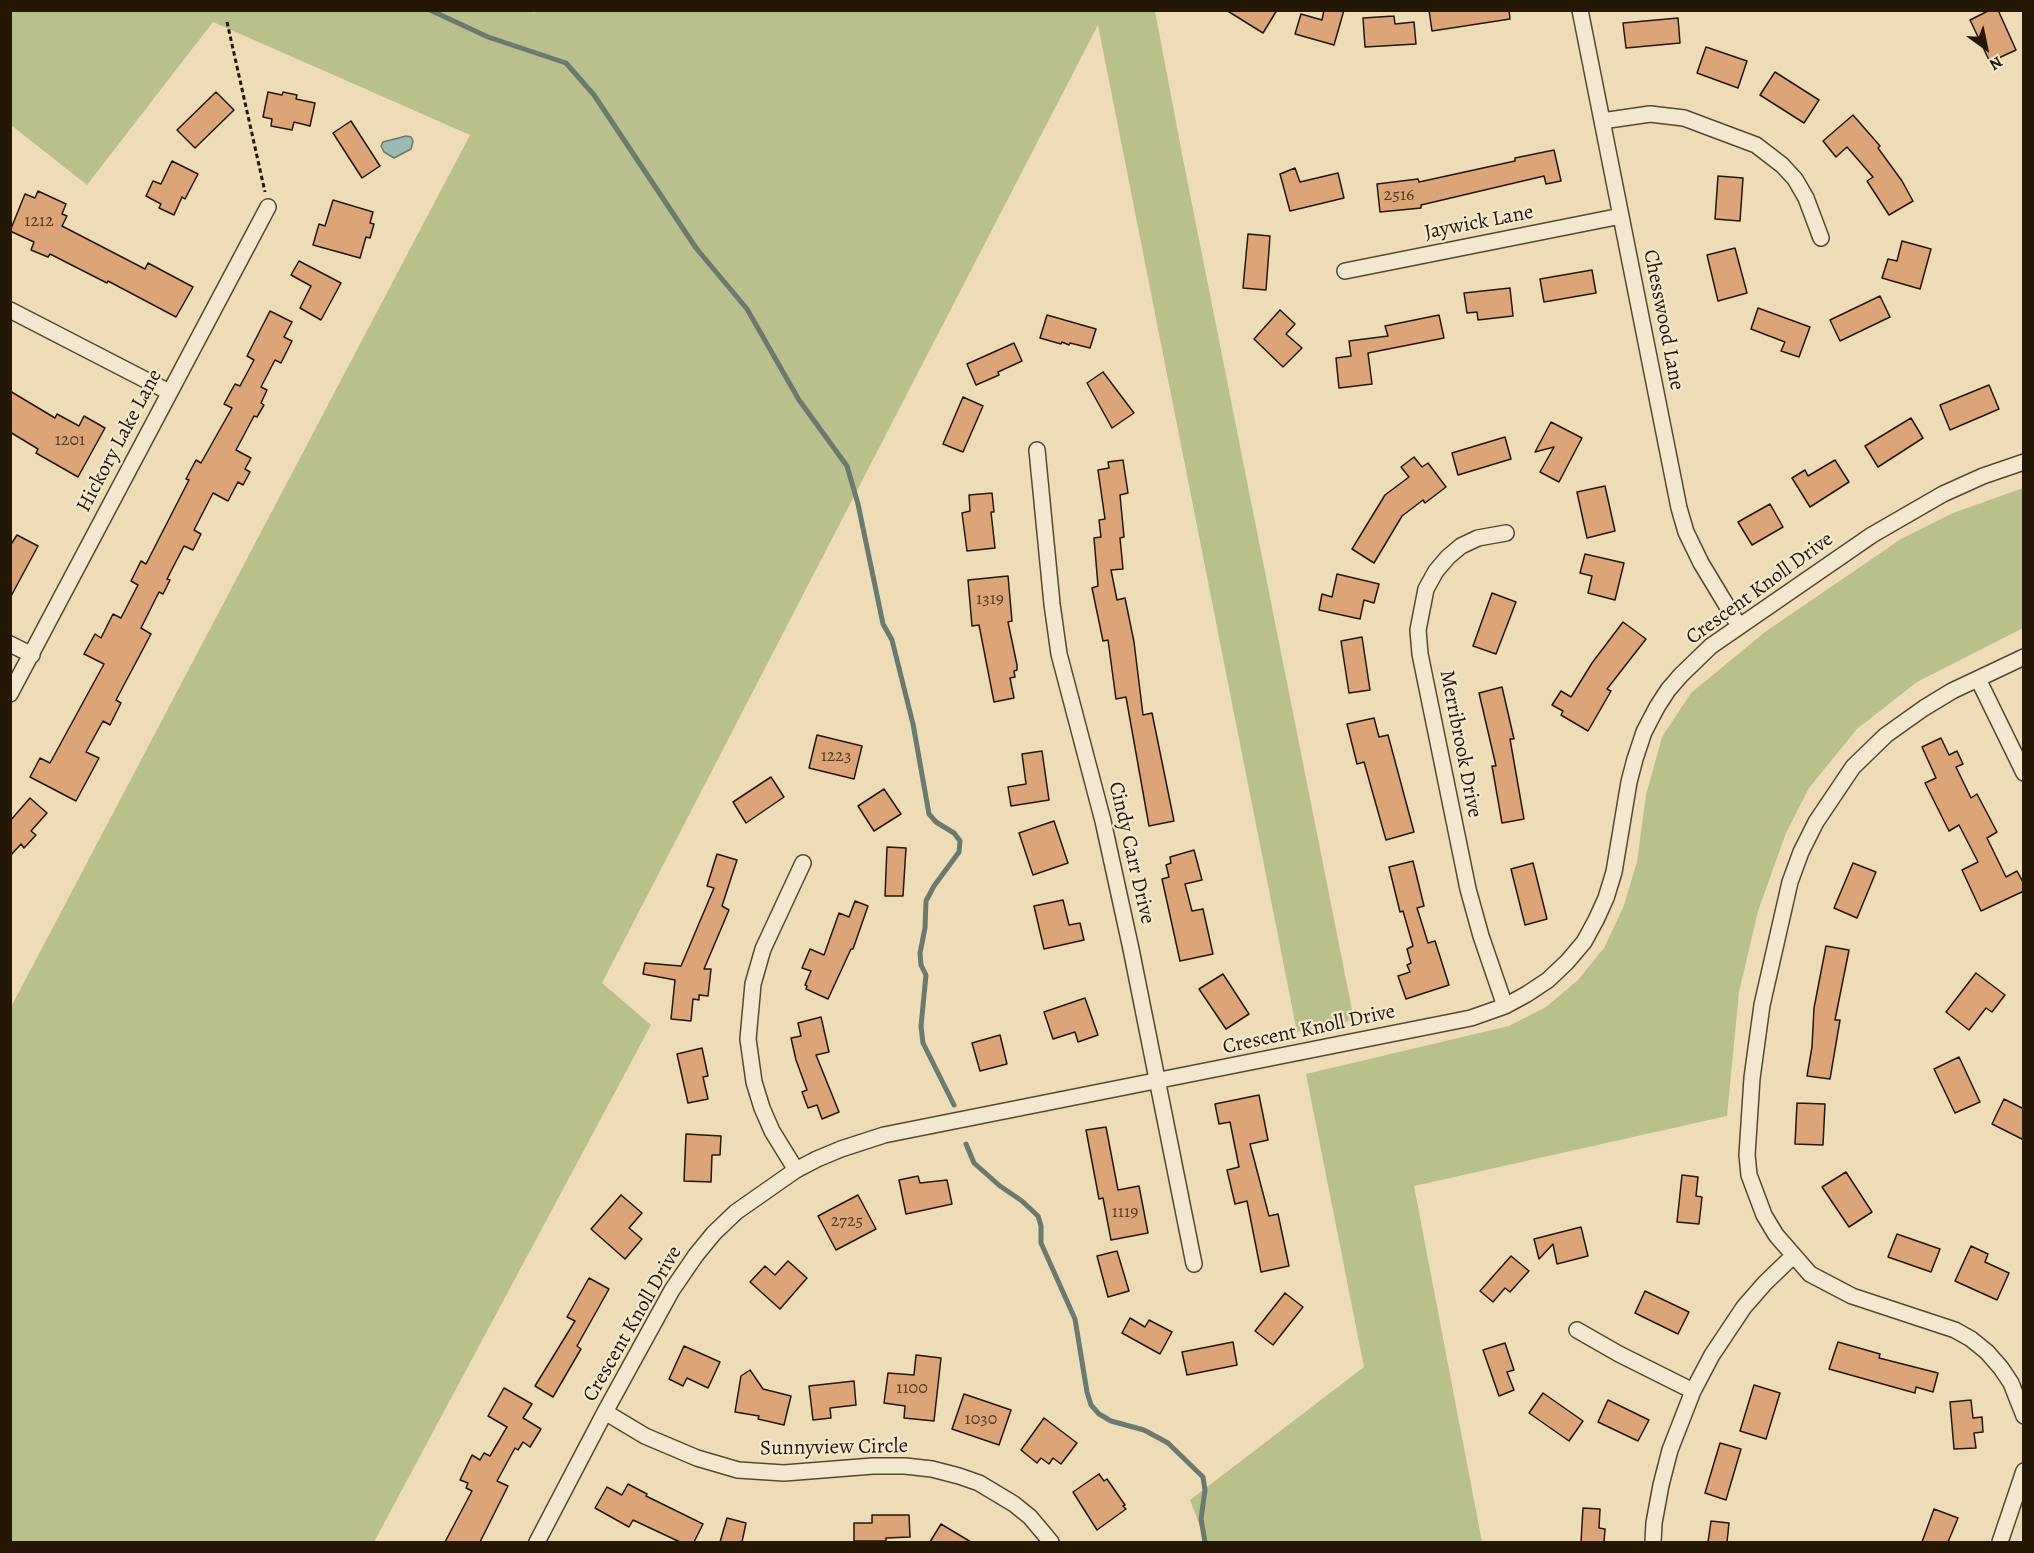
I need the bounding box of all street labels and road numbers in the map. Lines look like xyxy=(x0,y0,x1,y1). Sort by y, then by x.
street label: Jaywick Lane xyxy=(1422,200,1536,246)
street label: Chesswood Lane xyxy=(1637,247,1689,393)
street label: Hickory Lake Lane xyxy=(72,365,168,517)
street label: Crescent Knoll Drive xyxy=(1682,527,1838,651)
street label: Merribrook Drive xyxy=(1433,668,1487,820)
street label: Cindy Carr Drive xyxy=(1102,779,1160,927)
street label: Crescent Knoll Drive xyxy=(1220,999,1398,1061)
street label: Crescent Knoll Drive xyxy=(578,1242,688,1406)
street label: Sunnyview Circle xyxy=(760,1434,908,1462)

